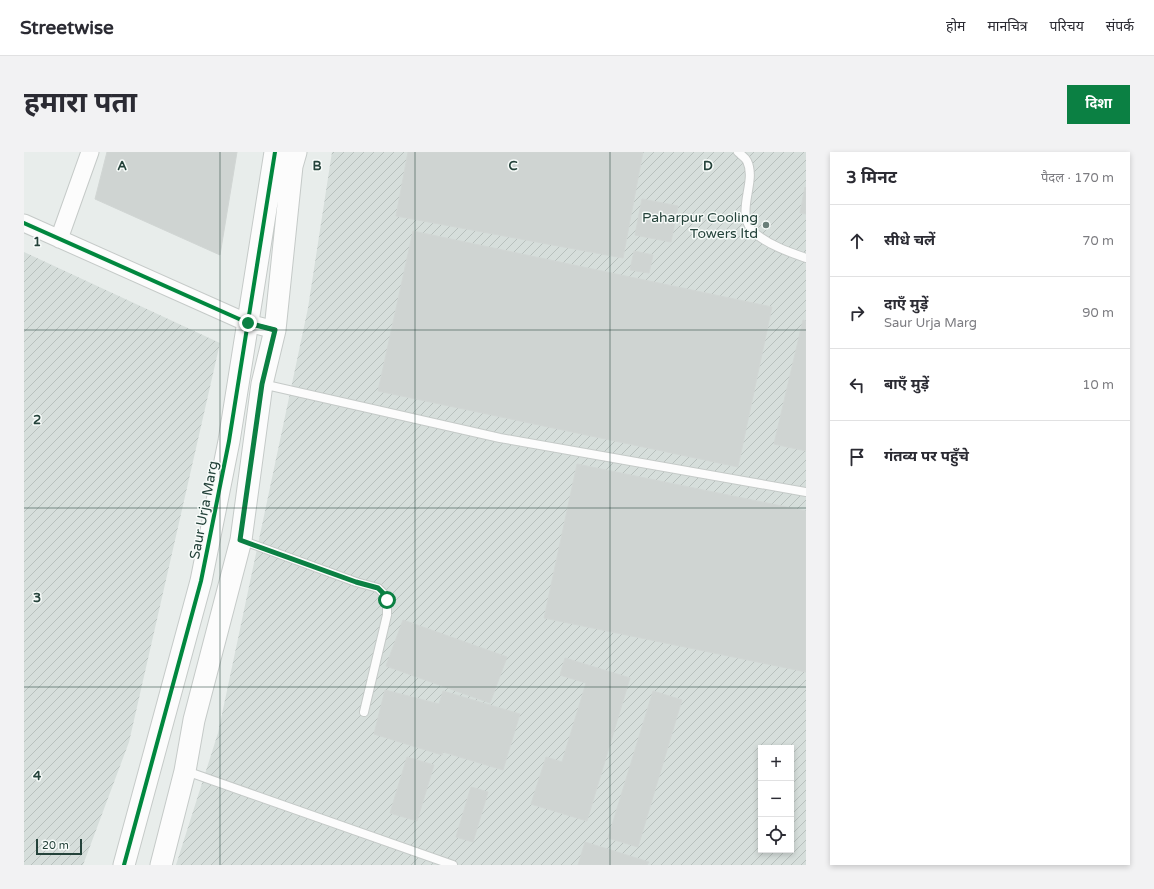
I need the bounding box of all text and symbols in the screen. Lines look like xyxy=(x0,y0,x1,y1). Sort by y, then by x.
text: Streetwise xyxy=(20,17,114,39)
text: होम xyxy=(946,18,965,35)
text: मानचित्र xyxy=(987,18,1028,35)
text: परिचय xyxy=(1050,18,1084,35)
text: संपर्क xyxy=(1106,18,1134,35)
button: दिशा xyxy=(1067,85,1130,124)
text: हमारा पता xyxy=(24,86,137,120)
text: A xyxy=(117,158,127,174)
text: B xyxy=(312,158,322,174)
text: C xyxy=(508,158,518,174)
text: D xyxy=(703,158,713,174)
text: 3 मिनट xyxy=(846,167,897,188)
text: पैदल · 170 m xyxy=(1041,170,1114,186)
place label: Paharpur Cooling Towers ltd xyxy=(642,209,758,242)
marker: Paharpur Cooling Towers ltd xyxy=(761,220,771,230)
icon: ahead xyxy=(846,230,868,252)
text: सीधे चलें xyxy=(884,231,935,249)
text: 70 m xyxy=(1082,233,1114,249)
text: 1 xyxy=(33,234,41,250)
text: दाएँ मुड़ें xyxy=(884,295,928,313)
icon: right xyxy=(846,302,868,324)
text: 90 m xyxy=(1082,305,1114,321)
route end xyxy=(239,314,257,332)
text: Saur Urja Marg xyxy=(884,315,977,331)
icon: left xyxy=(846,374,868,396)
text: बाएँ मुड़ें xyxy=(884,375,929,393)
text: 10 m xyxy=(1082,377,1114,393)
text: 2 xyxy=(33,412,41,428)
icon: arrive xyxy=(846,446,868,468)
text: गंतव्य पर पहुँचे xyxy=(884,447,969,465)
street label: Saur Urja Marg xyxy=(186,459,222,561)
text: 3 xyxy=(33,590,41,606)
route start xyxy=(378,591,396,609)
map controls xyxy=(758,745,794,853)
button: + xyxy=(758,745,794,781)
text: 4 xyxy=(33,768,42,784)
button: − xyxy=(758,781,794,817)
button: locate xyxy=(758,817,794,853)
scale bar xyxy=(36,837,82,856)
text: 20 m xyxy=(42,839,69,852)

